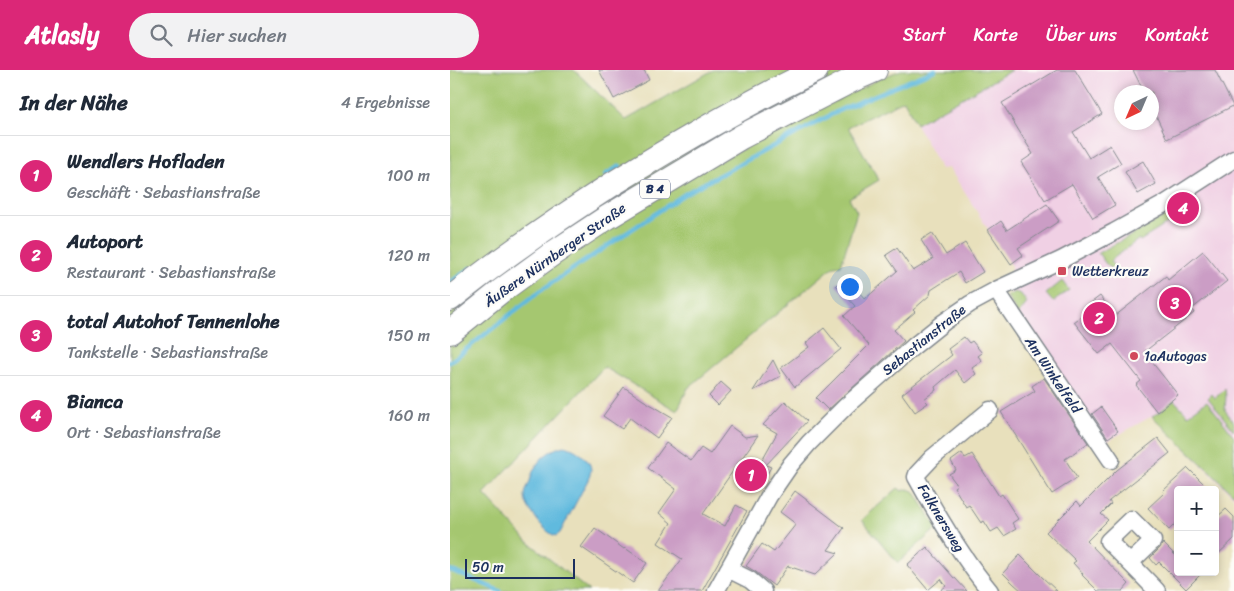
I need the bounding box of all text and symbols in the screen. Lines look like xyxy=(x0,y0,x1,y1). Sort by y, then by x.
search box xyxy=(129,13,479,58)
text: Atlasly xyxy=(25,14,99,56)
text: Hier suchen xyxy=(187,19,287,52)
text: Start xyxy=(903,19,946,51)
text: Karte xyxy=(974,19,1018,51)
text: Über uns xyxy=(1046,19,1117,51)
text: Kontakt xyxy=(1145,19,1209,51)
icon: search xyxy=(147,21,175,49)
text: In der Nähe xyxy=(20,84,128,122)
north arrow xyxy=(1114,85,1159,130)
text: 4 Ergebnisse xyxy=(341,88,430,117)
text: Wendlers Hofladen xyxy=(67,145,224,178)
text: 1 xyxy=(33,161,39,190)
text: 100 m xyxy=(386,161,430,190)
text: Geschäft · Sebastianstraße xyxy=(67,178,260,207)
road number: B 4 xyxy=(640,180,670,198)
pin: 4 xyxy=(1167,189,1199,227)
street label: Äußere Nürnberger Straße xyxy=(478,196,631,314)
text: Autoport xyxy=(67,225,143,258)
text: 2 xyxy=(31,241,41,270)
text: 120 m xyxy=(387,241,430,270)
text: Restaurant · Sebastianstraße xyxy=(67,258,276,287)
place label: Wetterkreuz xyxy=(1072,259,1149,284)
marker: Wetterkreuz xyxy=(1056,265,1068,277)
your location xyxy=(837,274,863,300)
pin: 3 xyxy=(1159,284,1191,322)
street label: Sebastianstraße xyxy=(876,298,972,382)
pin: 2 xyxy=(1083,299,1115,337)
text: total Autohof Tennenlohe xyxy=(67,305,279,338)
text: 3 xyxy=(32,321,40,350)
text: 150 m xyxy=(387,321,430,350)
street label: Am Winkelfeld xyxy=(1017,330,1089,420)
text: Tankstelle · Sebastianstraße xyxy=(67,338,268,367)
place label: 1aAutogas xyxy=(1144,344,1207,369)
marker: 1aAutogas xyxy=(1128,350,1140,362)
text: Bianca xyxy=(67,385,123,418)
text: 4 xyxy=(31,401,41,430)
text: 160 m xyxy=(387,401,430,430)
text: Ort · Sebastianstraße xyxy=(67,418,221,447)
pin: 1 xyxy=(735,456,767,494)
street label: Falknersweg xyxy=(911,479,971,557)
map controls xyxy=(1174,486,1219,576)
button: + xyxy=(1174,486,1219,531)
button: − xyxy=(1174,531,1219,576)
text: 50 m xyxy=(472,555,504,580)
scale bar xyxy=(465,556,575,579)

